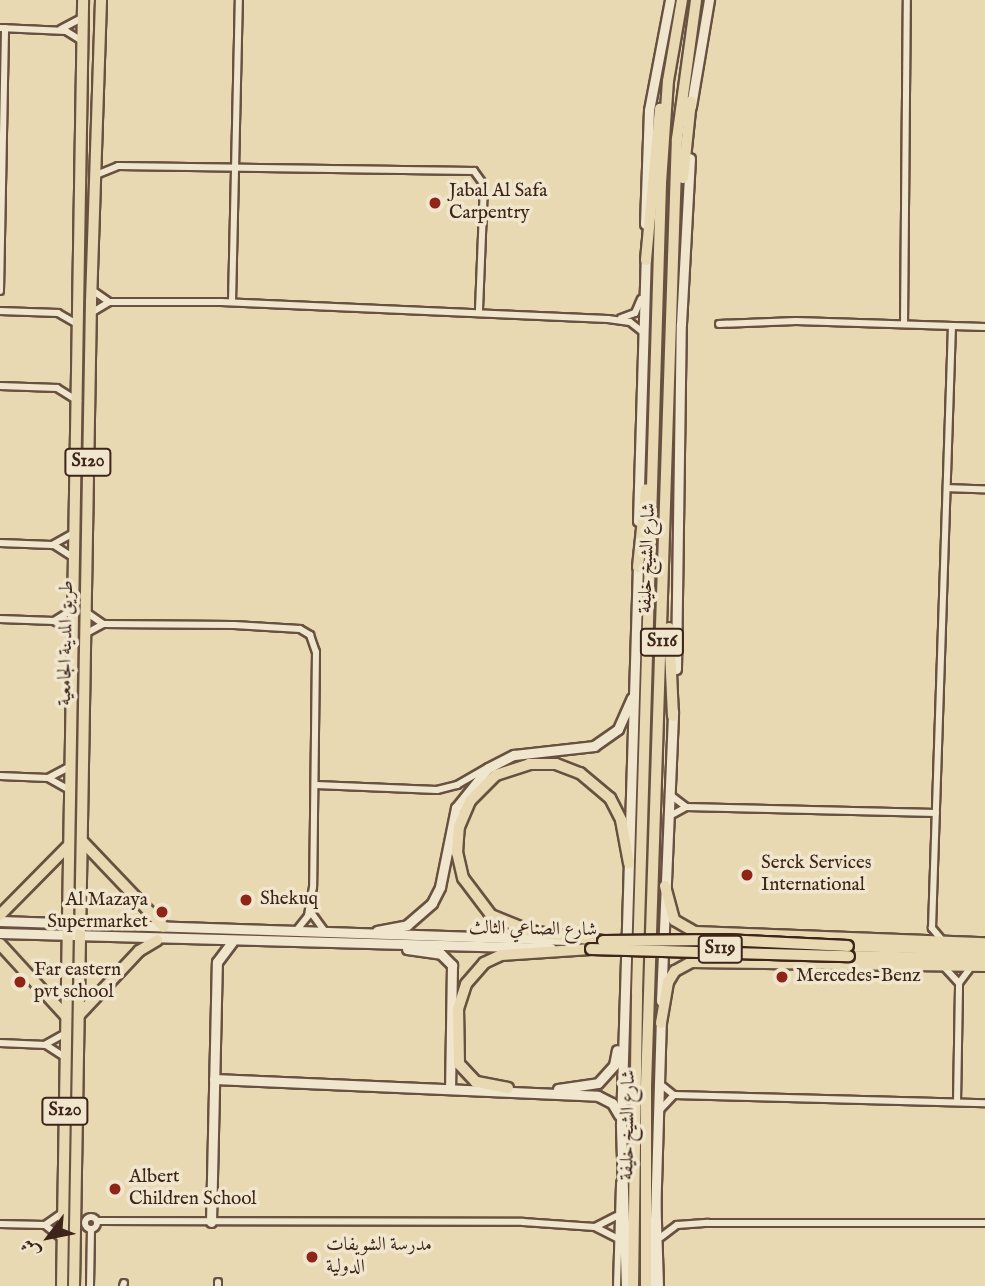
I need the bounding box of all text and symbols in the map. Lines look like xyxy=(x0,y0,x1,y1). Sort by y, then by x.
place label: Jabal Al Safa Carpentry xyxy=(449,181,547,225)
marker: Jabal Al Safa Carpentry xyxy=(427,195,443,211)
road number: S120 xyxy=(64,448,112,476)
street label: شارع الشيخ خليفة xyxy=(635,502,661,614)
street label: طريق المدينة الجامعية xyxy=(55,580,79,706)
road number: S116 xyxy=(639,628,685,656)
place label: Serck Services International xyxy=(761,853,871,897)
marker: Serck Services International xyxy=(739,867,755,883)
place label: Shekuq xyxy=(260,889,318,911)
place label: Al Mazaya Supermarket xyxy=(47,890,148,934)
marker: Shekuq xyxy=(238,892,254,908)
marker: Al Mazaya Supermarket xyxy=(154,904,170,920)
street label: شارع الصناعي الثالث xyxy=(469,917,597,943)
road number: S119 xyxy=(697,934,743,964)
place label: Far eastern pvt school xyxy=(34,960,121,1004)
place label: Mercedes-Benz xyxy=(796,966,921,988)
marker: Mercedes-Benz xyxy=(774,969,790,985)
marker: Far eastern pvt school xyxy=(12,974,28,990)
street label: شارع الشيخ خليفة xyxy=(617,1070,641,1180)
road number: S120 xyxy=(41,1096,90,1126)
place label: Albert Children School xyxy=(129,1167,257,1211)
marker: Albert Children School xyxy=(107,1181,123,1197)
north arrow xyxy=(14,1202,84,1272)
text: ش xyxy=(16,1234,46,1262)
place label: مدرسة الشويفات الدولية xyxy=(326,1235,432,1279)
marker: مدرسة الشويفات الدولية xyxy=(304,1249,320,1265)

